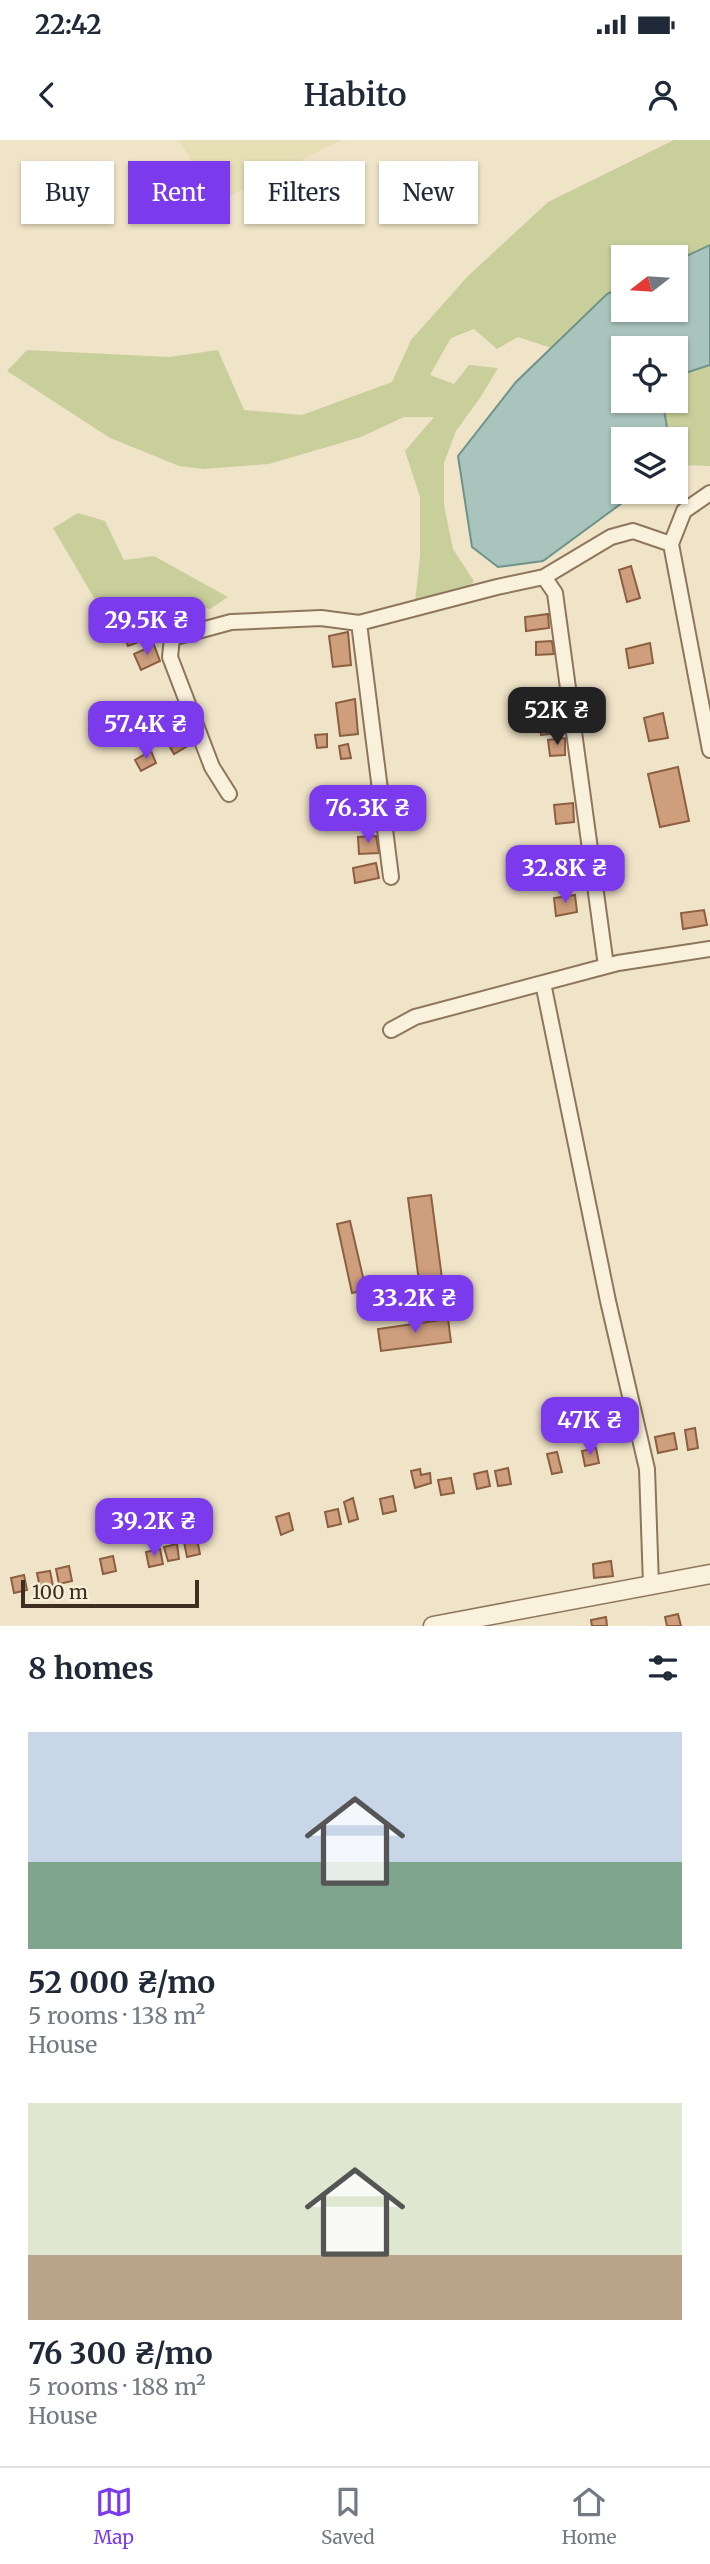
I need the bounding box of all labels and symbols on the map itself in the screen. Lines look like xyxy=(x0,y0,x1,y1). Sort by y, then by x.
north arrow xyxy=(611,245,688,322)
pin: 29.5K ₴ xyxy=(82,598,212,657)
pin: 52K ₴ xyxy=(508,688,606,747)
pin: 57.4K ₴ xyxy=(81,702,211,761)
pin: 76.3K ₴ xyxy=(303,786,433,845)
pin: 32.8K ₴ xyxy=(500,846,630,905)
pin: 33.2K ₴ xyxy=(350,1276,480,1335)
pin: 47K ₴ xyxy=(541,1398,639,1457)
pin: 39.2K ₴ xyxy=(89,1498,219,1558)
scale bar xyxy=(21,1577,200,1609)

